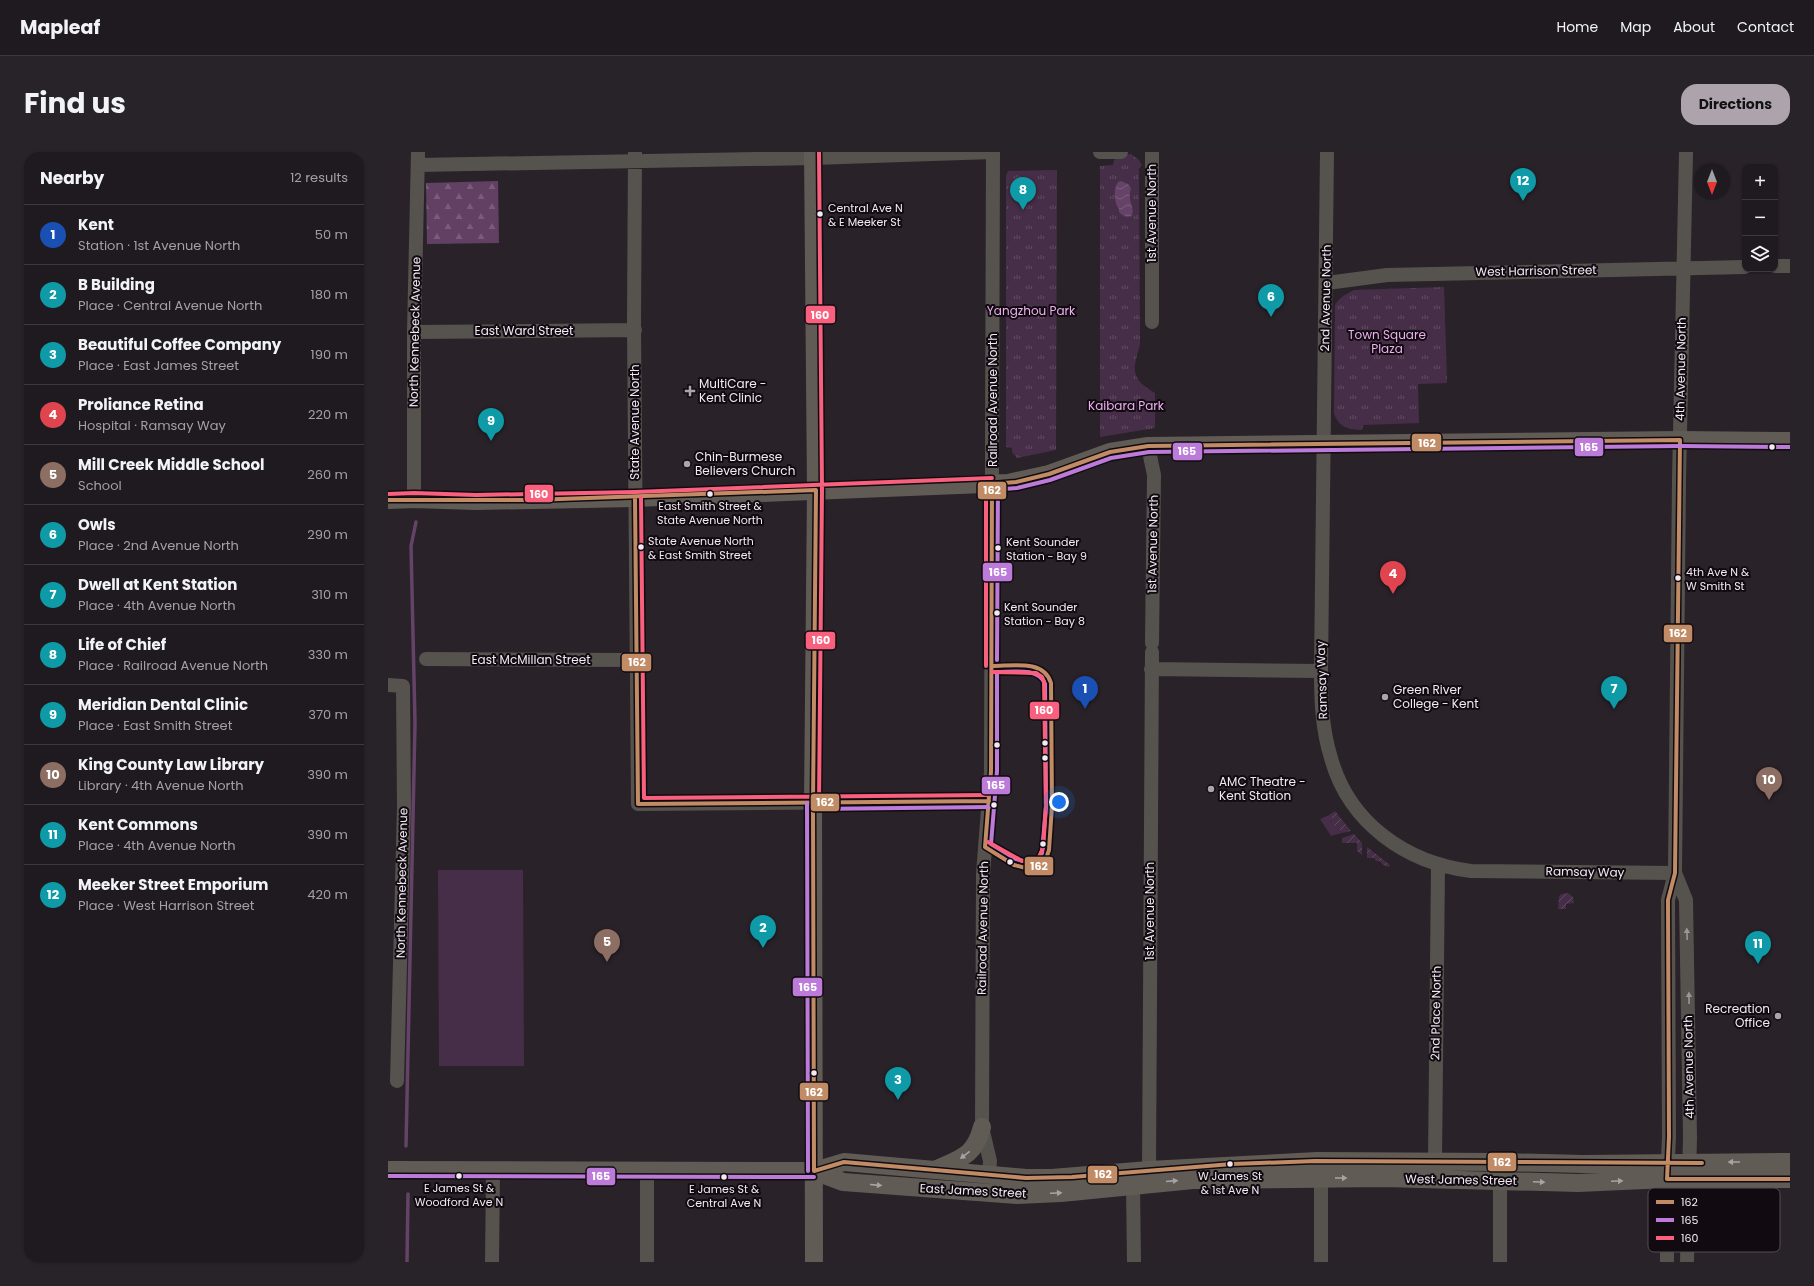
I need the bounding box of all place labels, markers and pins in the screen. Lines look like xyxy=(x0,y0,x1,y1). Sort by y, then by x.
pin: 12 xyxy=(1510,168,1536,201)
pin: 8 xyxy=(1010,177,1036,210)
place label: Central Ave N & E Meeker St xyxy=(828,200,903,230)
marker: Central Ave N & E Meeker St xyxy=(815,209,825,219)
pin: 6 xyxy=(1258,284,1284,317)
place label: MultiCare - Kent Clinic xyxy=(699,375,766,406)
marker: MultiCare - Kent Clinic xyxy=(684,385,696,397)
pin: 9 xyxy=(478,408,504,441)
unlabelled marker xyxy=(1767,442,1777,452)
place label: Chin-Burmese Believers Church xyxy=(695,448,795,479)
marker: Chin-Burmese Believers Church xyxy=(682,459,692,469)
marker: East Smith Street & State Avenue North xyxy=(705,489,715,499)
place label: East Smith Street & State Avenue North xyxy=(657,498,763,528)
place label: State Avenue North & East Smith Street xyxy=(648,533,754,563)
place label: Kent Sounder Station - Bay 9 xyxy=(1006,534,1087,564)
marker: State Avenue North & East Smith Street xyxy=(636,542,646,552)
marker: Kent Sounder Station - Bay 9 xyxy=(993,543,1003,553)
pin: 4 xyxy=(1380,561,1406,594)
place label: 4th Ave N & W Smith St xyxy=(1686,564,1750,594)
marker: 4th Ave N & W Smith St xyxy=(1673,573,1683,583)
place label: Kent Sounder Station - Bay 8 xyxy=(1004,599,1085,629)
marker: Kent Sounder Station - Bay 8 xyxy=(992,608,1002,618)
pin: 1 xyxy=(1072,676,1098,709)
pin: 7 xyxy=(1601,676,1627,709)
place label: Green River College - Kent xyxy=(1393,681,1479,712)
marker: Green River College - Kent xyxy=(1380,692,1390,702)
unlabelled marker xyxy=(1040,738,1050,748)
unlabelled marker xyxy=(992,740,1002,750)
unlabelled marker xyxy=(1040,753,1050,763)
pin: 10 xyxy=(1756,767,1782,800)
place label: AMC Theatre - Kent Station xyxy=(1219,773,1306,804)
marker: AMC Theatre - Kent Station xyxy=(1206,784,1216,794)
unlabelled marker xyxy=(989,800,999,810)
unlabelled marker xyxy=(1038,839,1048,849)
unlabelled marker xyxy=(1005,857,1015,867)
pin: 2 xyxy=(750,915,776,948)
pin: 5 xyxy=(594,929,620,962)
pin: 11 xyxy=(1745,931,1771,964)
place label: Recreation Office xyxy=(1705,1000,1770,1031)
marker: Recreation Office xyxy=(1773,1011,1783,1021)
pin: 3 xyxy=(885,1067,911,1100)
unlabelled marker xyxy=(809,1068,819,1078)
marker: W James St & 1st Ave N xyxy=(1225,1159,1235,1169)
place label: W James St & 1st Ave N xyxy=(1198,1168,1262,1198)
marker: E James St & Woodford Ave N xyxy=(454,1171,464,1181)
marker: E James St & Central Ave N xyxy=(719,1172,729,1182)
place label: E James St & Woodford Ave N xyxy=(415,1180,503,1210)
place label: E James St & Central Ave N xyxy=(687,1181,761,1211)

